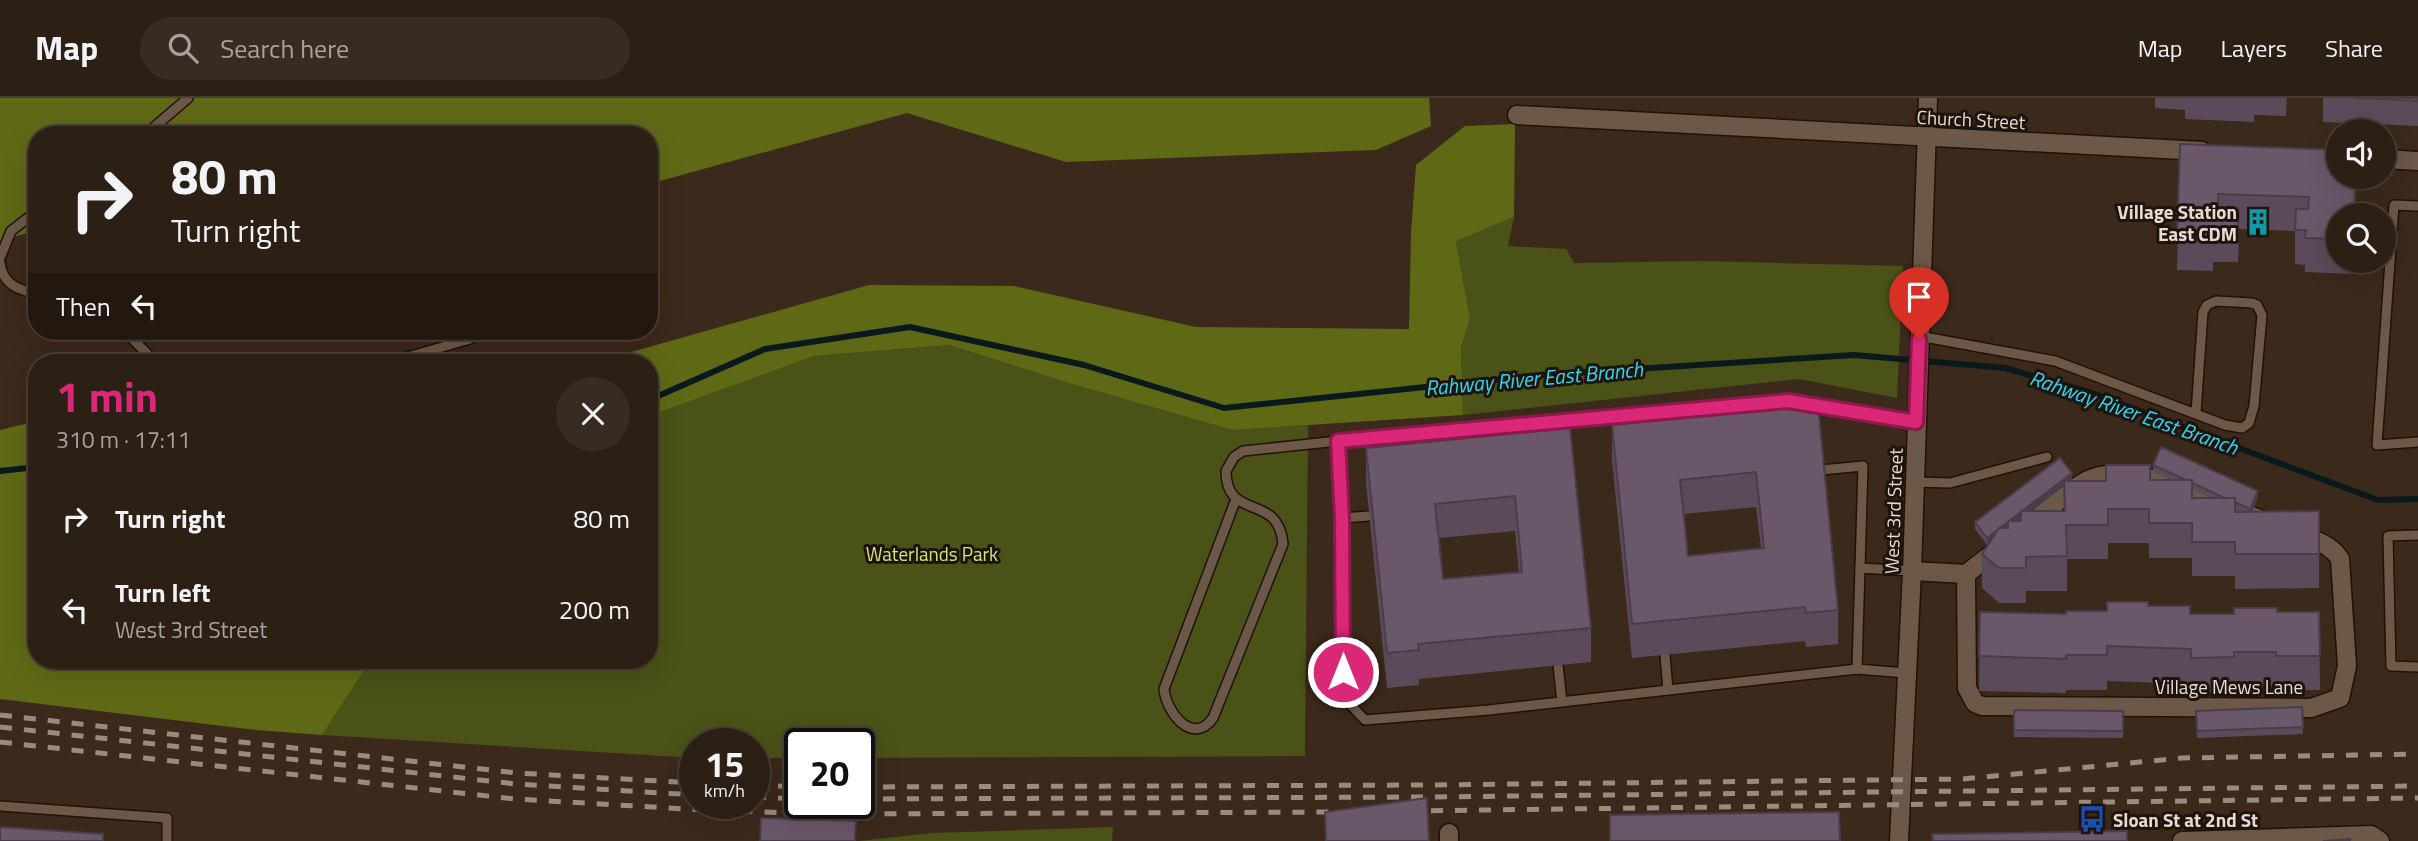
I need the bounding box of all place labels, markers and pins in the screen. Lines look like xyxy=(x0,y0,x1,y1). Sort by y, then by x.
place label: Village Station East CDM xyxy=(2117,197,2237,248)
building icon: Village Station East CDM xyxy=(2243,207,2273,237)
pin xyxy=(1889,267,1949,339)
bus stop icon: Sloan St at 2nd St xyxy=(2077,804,2107,834)
place label: Sloan St at 2nd St xyxy=(2113,805,2258,834)

